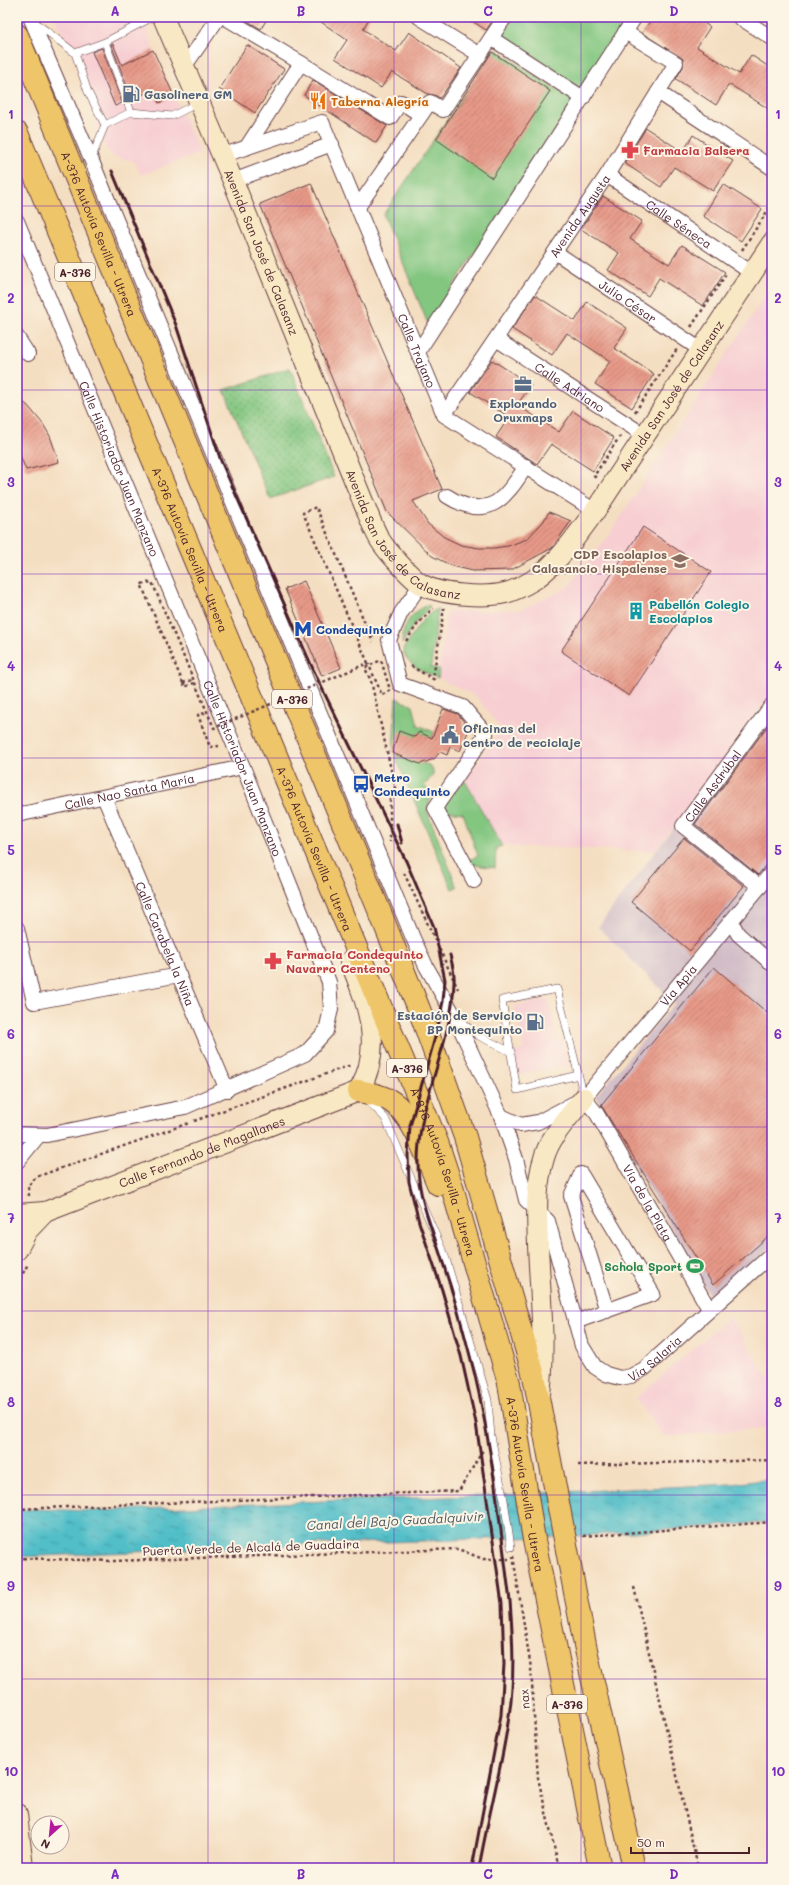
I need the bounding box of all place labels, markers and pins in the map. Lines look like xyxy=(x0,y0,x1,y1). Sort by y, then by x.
fuel station icon: Gasolinera GM xyxy=(121,84,141,104)
place label: Gasolinera GM xyxy=(144,86,232,102)
restaurant icon: Taberna Alegría xyxy=(308,91,328,111)
place label: Taberna Alegría xyxy=(331,93,429,109)
pharmacy icon: Farmacia Balsera xyxy=(620,140,640,160)
place label: Farmacia Balsera xyxy=(643,142,750,158)
office icon: Explorando Oruxmaps xyxy=(513,374,533,394)
place label: Explorando Oruxmaps xyxy=(489,395,557,425)
place label: CDP Escolapios Calasancio Hispalense xyxy=(532,546,667,576)
school or university icon: CDP Escolapios Calasancio Hispalense xyxy=(670,551,690,571)
place label: Pabellón Colegio Escolapios xyxy=(649,596,749,626)
building icon: Pabellón Colegio Escolapios xyxy=(626,601,646,621)
metro station icon: Condequinto xyxy=(293,619,313,639)
place label: Condequinto xyxy=(316,621,392,637)
place label: Oficinas del centro de reciclaje xyxy=(463,720,581,750)
public building icon: Oficinas del centro de reciclaje xyxy=(440,725,460,745)
place label: Metro Condequinto xyxy=(374,769,450,799)
bus stop icon: Metro Condequinto xyxy=(351,774,371,794)
place label: Farmacia Condequinto Navarro Centeno xyxy=(286,946,423,976)
pharmacy icon: Farmacia Condequinto Navarro Centeno xyxy=(263,951,283,971)
place label: Estación de Servicio BP Montequinto xyxy=(397,1007,522,1037)
fuel station icon: Estación de Servicio BP Montequinto xyxy=(525,1012,545,1032)
sports icon: Schola Sport xyxy=(685,1256,705,1276)
place label: Schola Sport xyxy=(604,1258,682,1274)

